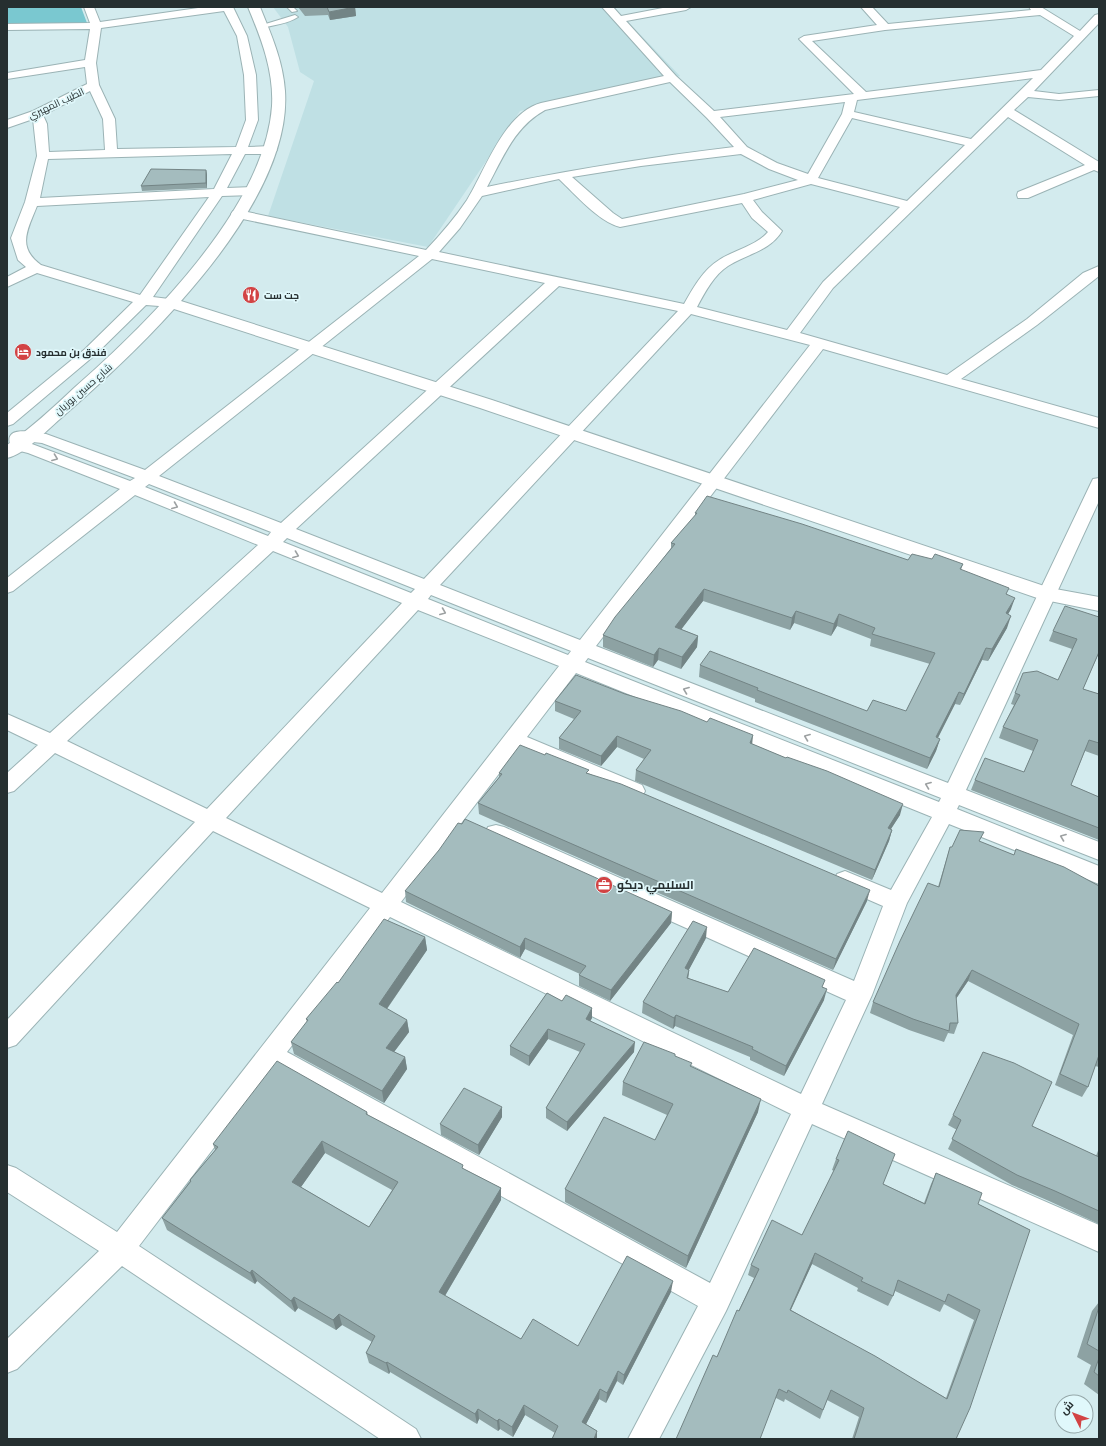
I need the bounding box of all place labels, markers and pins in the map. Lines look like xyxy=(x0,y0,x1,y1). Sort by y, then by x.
restaurant icon: جت ست xyxy=(241,285,261,305)
place label: جت ست xyxy=(264,290,299,302)
hotel icon: فندق بن محمود xyxy=(13,342,33,362)
place label: فندق بن محمود xyxy=(36,347,107,359)
office icon: السليمي ديكو xyxy=(594,875,614,895)
place label: السليمي ديكو xyxy=(617,878,694,895)

